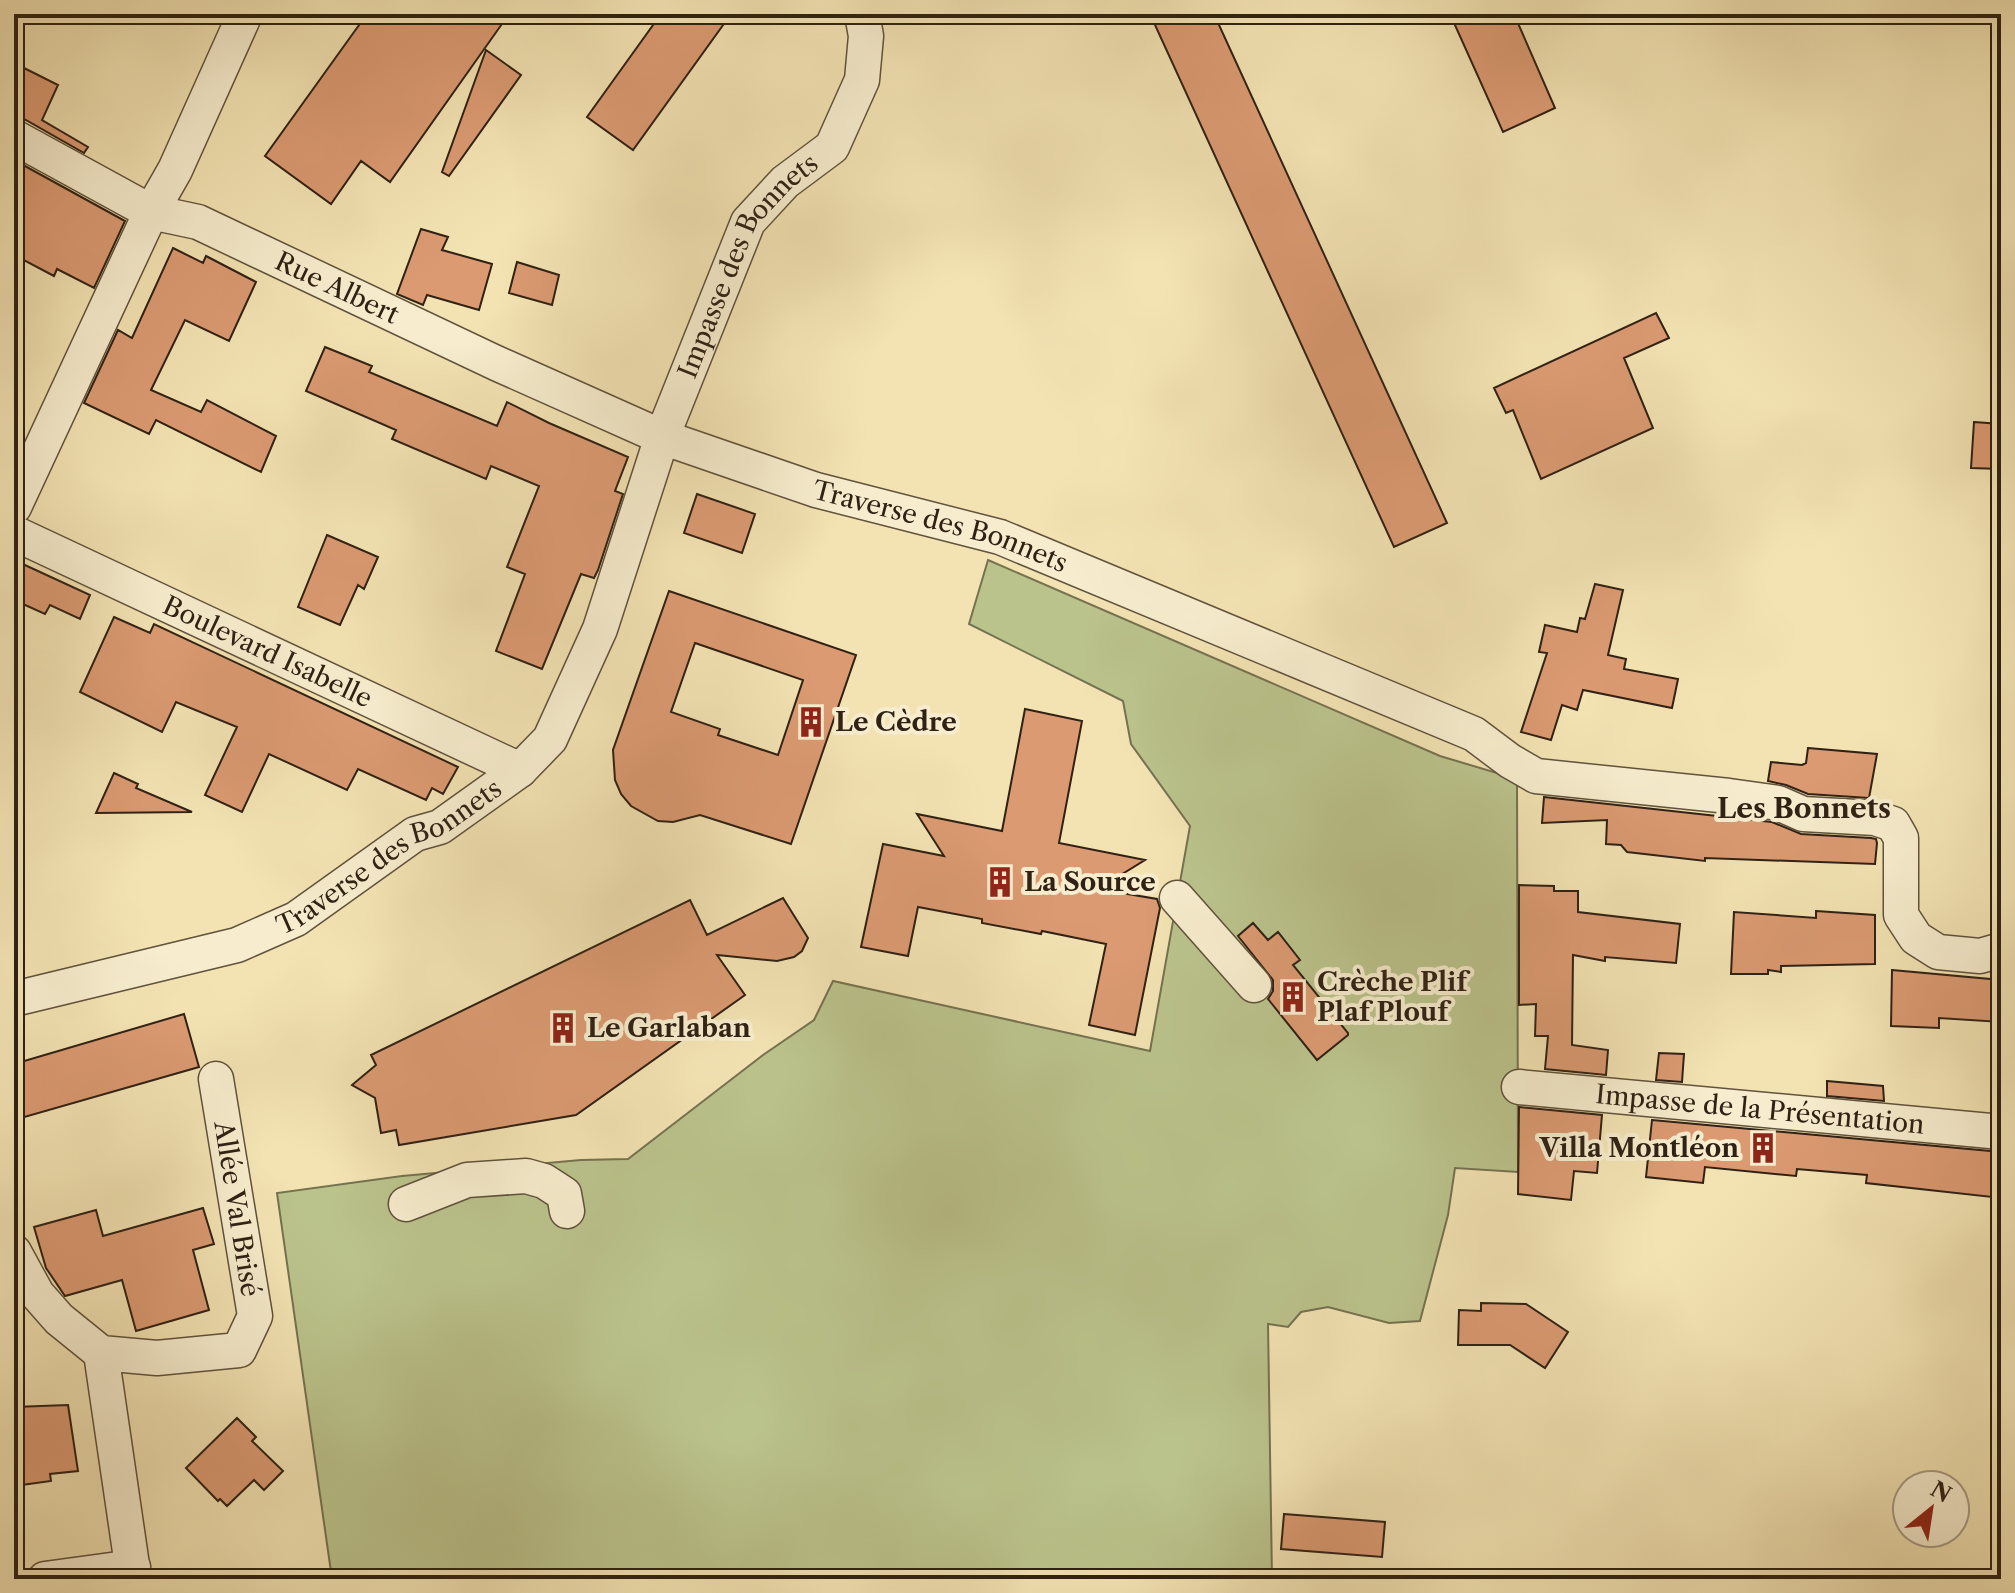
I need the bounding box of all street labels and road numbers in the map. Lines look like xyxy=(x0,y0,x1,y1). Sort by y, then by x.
street label: Impasse des Bonnets xyxy=(671,147,824,383)
street label: Rue Albert xyxy=(270,245,405,331)
street label: Traverse des Bonnets xyxy=(810,474,1072,579)
street label: Boulevard Isabelle xyxy=(158,589,377,714)
street label: Traverse des Bonnets xyxy=(271,772,508,942)
street label: Impasse de la Présentation xyxy=(1594,1078,1926,1141)
street label: Allée Val Brisé xyxy=(207,1118,267,1299)

